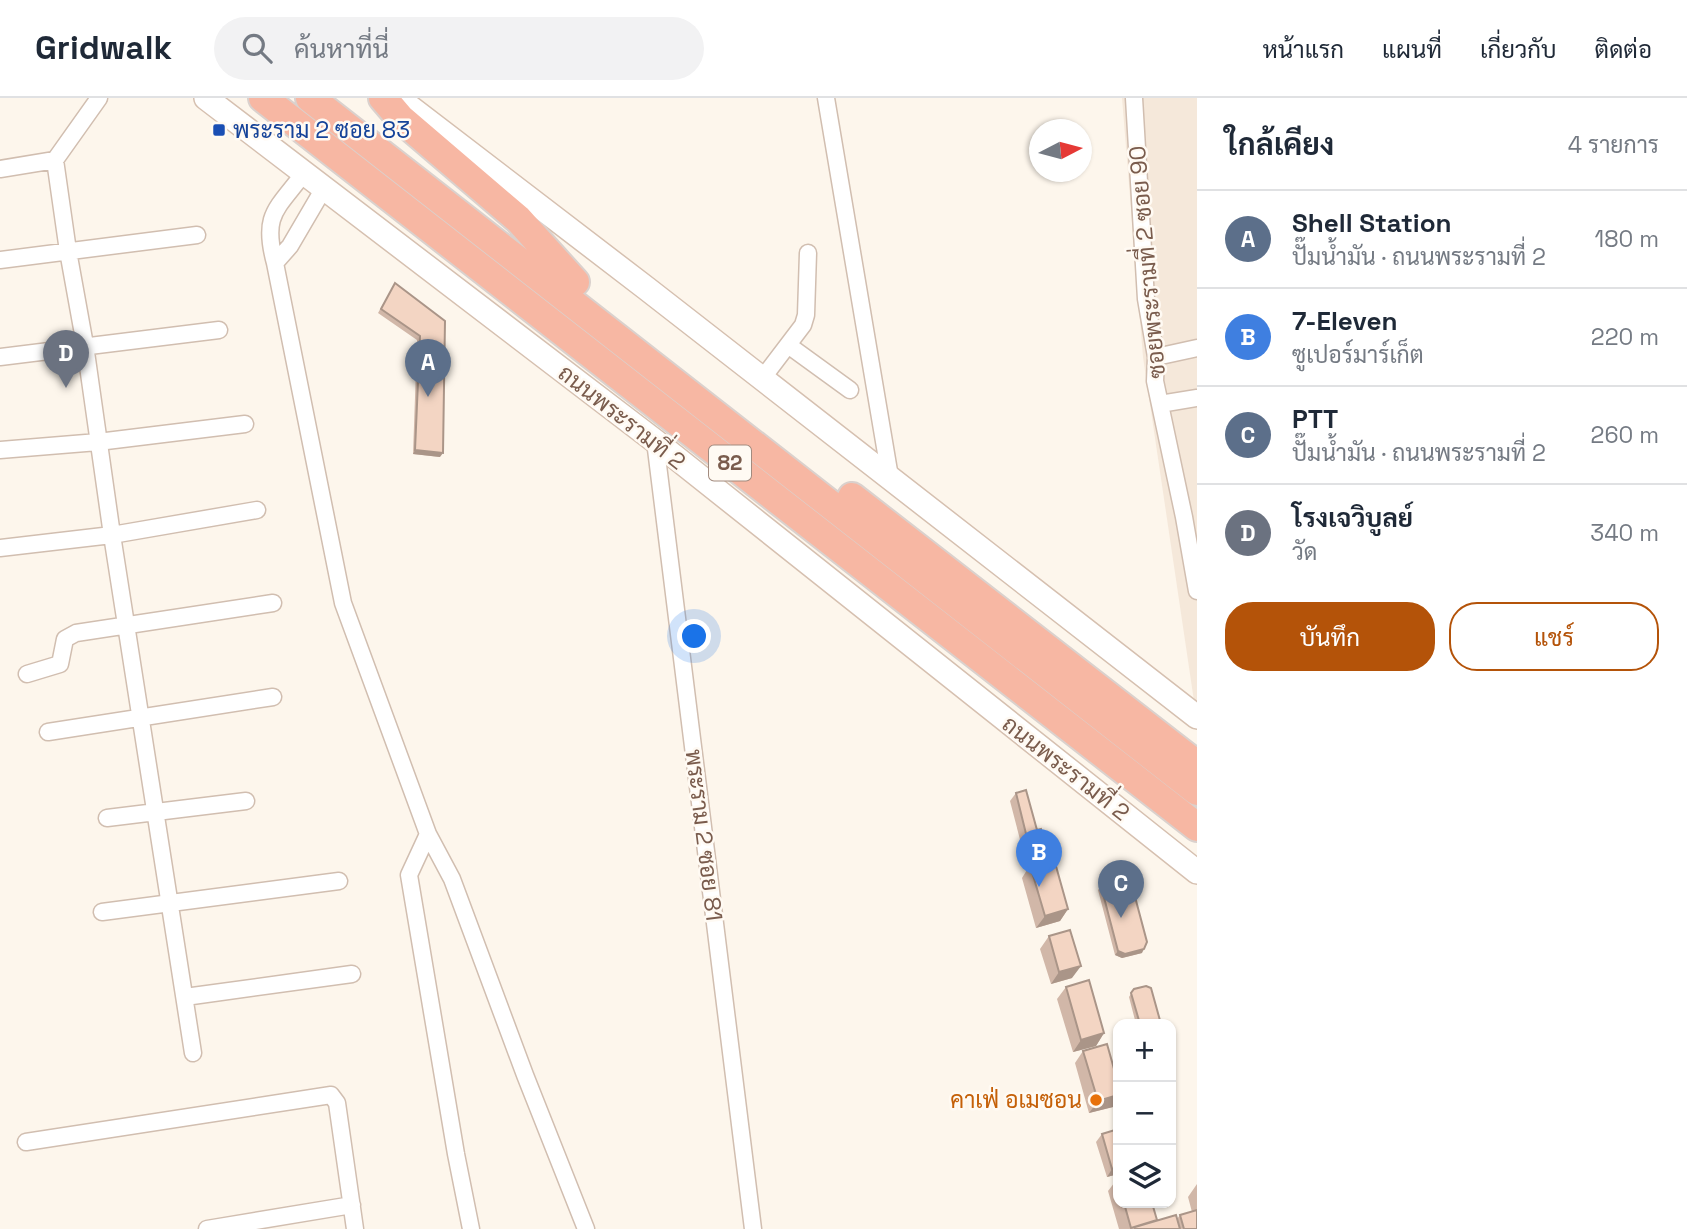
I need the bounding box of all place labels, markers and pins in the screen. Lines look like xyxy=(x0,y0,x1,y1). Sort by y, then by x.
place label: พระราม 2 ซอย 83 xyxy=(233,115,410,145)
marker: พระราม 2 ซอย 83 xyxy=(211,122,227,138)
pin: D xyxy=(43,330,89,388)
pin: A xyxy=(405,339,451,397)
pin: B xyxy=(1016,829,1062,887)
pin: C xyxy=(1098,860,1144,918)
place label: คาเฟ่ อเมซอน xyxy=(950,1085,1082,1115)
marker: คาเฟ่ อเมซอน xyxy=(1088,1092,1104,1108)

